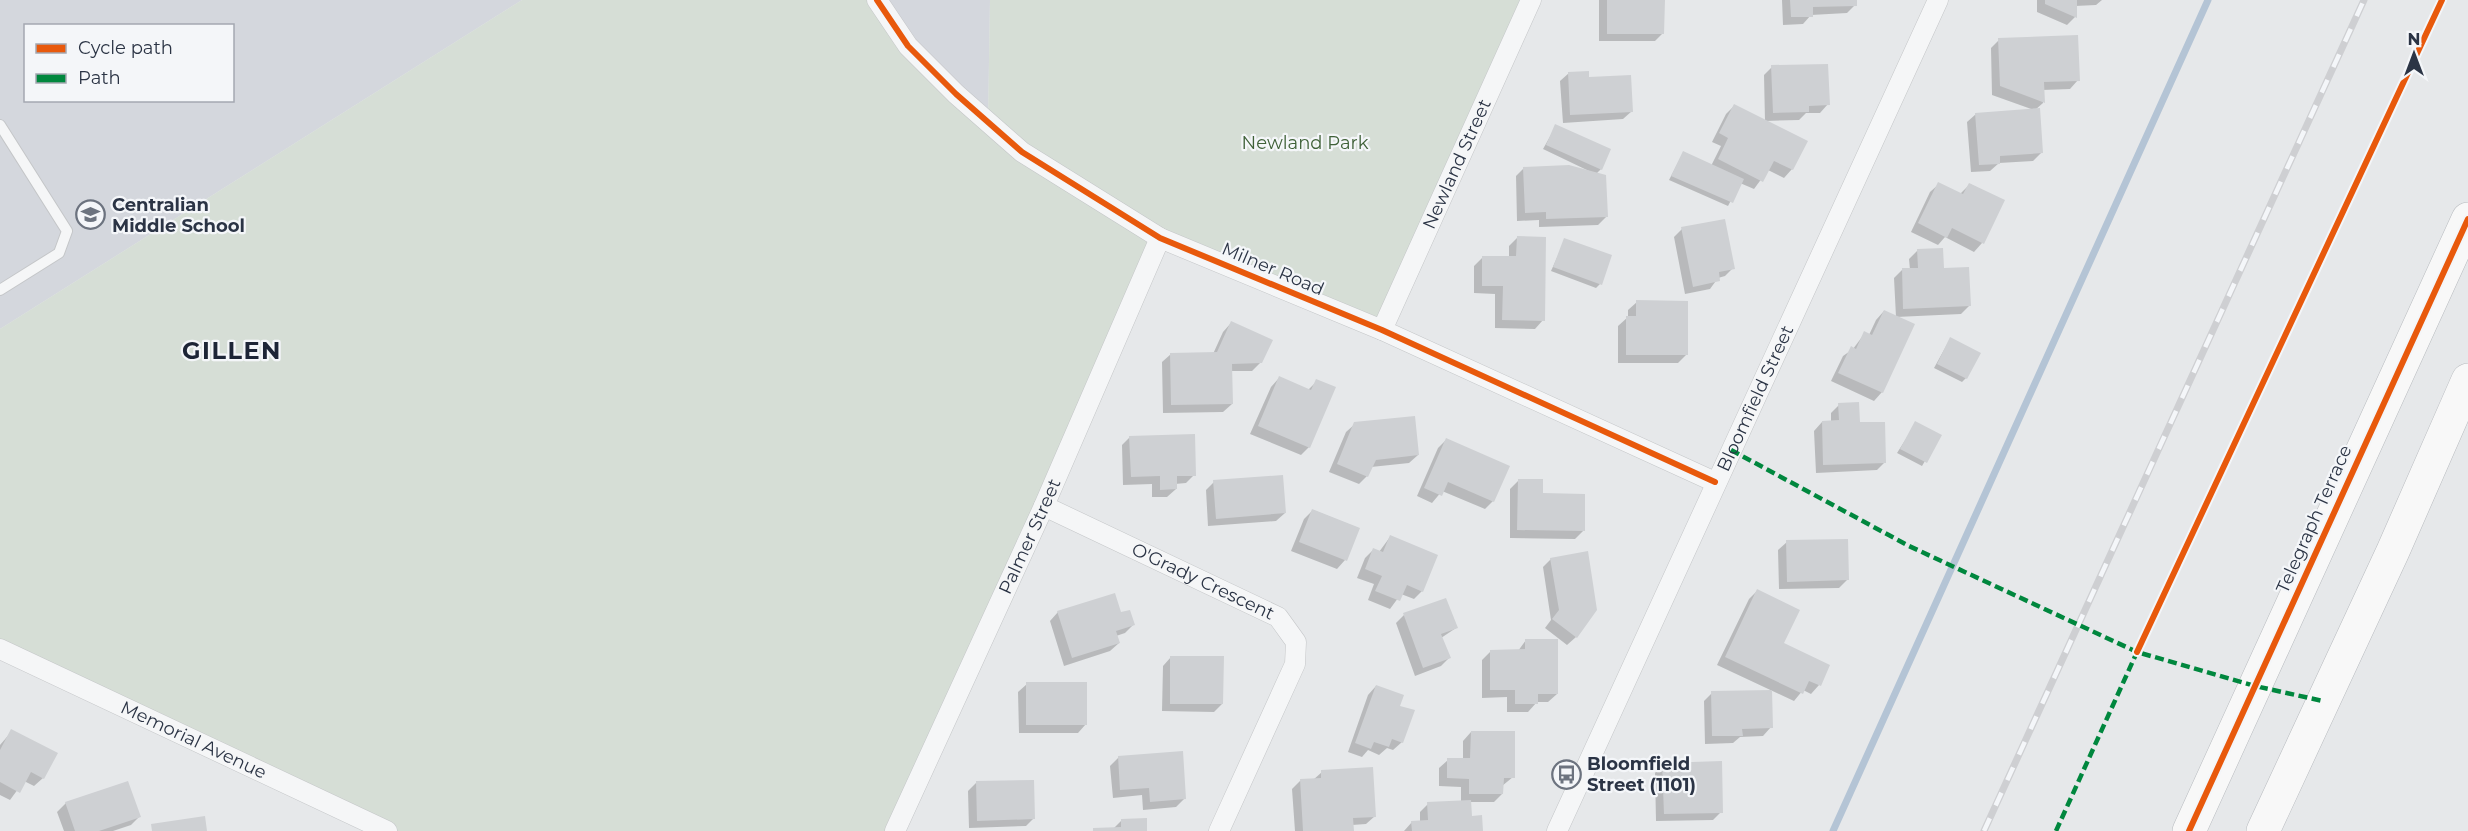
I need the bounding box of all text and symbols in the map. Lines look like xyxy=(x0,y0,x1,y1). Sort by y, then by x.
legend xyxy=(24,24,234,102)
north arrow xyxy=(2384,24,2444,84)
text: N xyxy=(2408,30,2420,49)
text: Cycle path xyxy=(78,37,173,59)
text: Path xyxy=(78,67,121,89)
street label: Newland Street xyxy=(1418,96,1496,233)
park label: Newland Park xyxy=(1242,132,1369,154)
place label: Centralian Middle School xyxy=(112,194,245,237)
school or university icon: Centralian Middle School xyxy=(75,199,107,231)
street label: Milner Road xyxy=(1219,238,1327,300)
street label: Bloomfield Street xyxy=(1712,322,1798,475)
district label: GILLEN xyxy=(182,336,282,365)
street label: Telegraph Terrace xyxy=(2271,441,2357,596)
street label: Palmer Street xyxy=(994,475,1066,598)
street label: O'Grady Crescent xyxy=(1128,538,1278,625)
street label: Memorial Avenue xyxy=(117,696,270,784)
place label: Bloomfield Street (1101) xyxy=(1587,753,1696,796)
bus stop icon: Bloomfield Street (1101) xyxy=(1550,758,1582,790)

